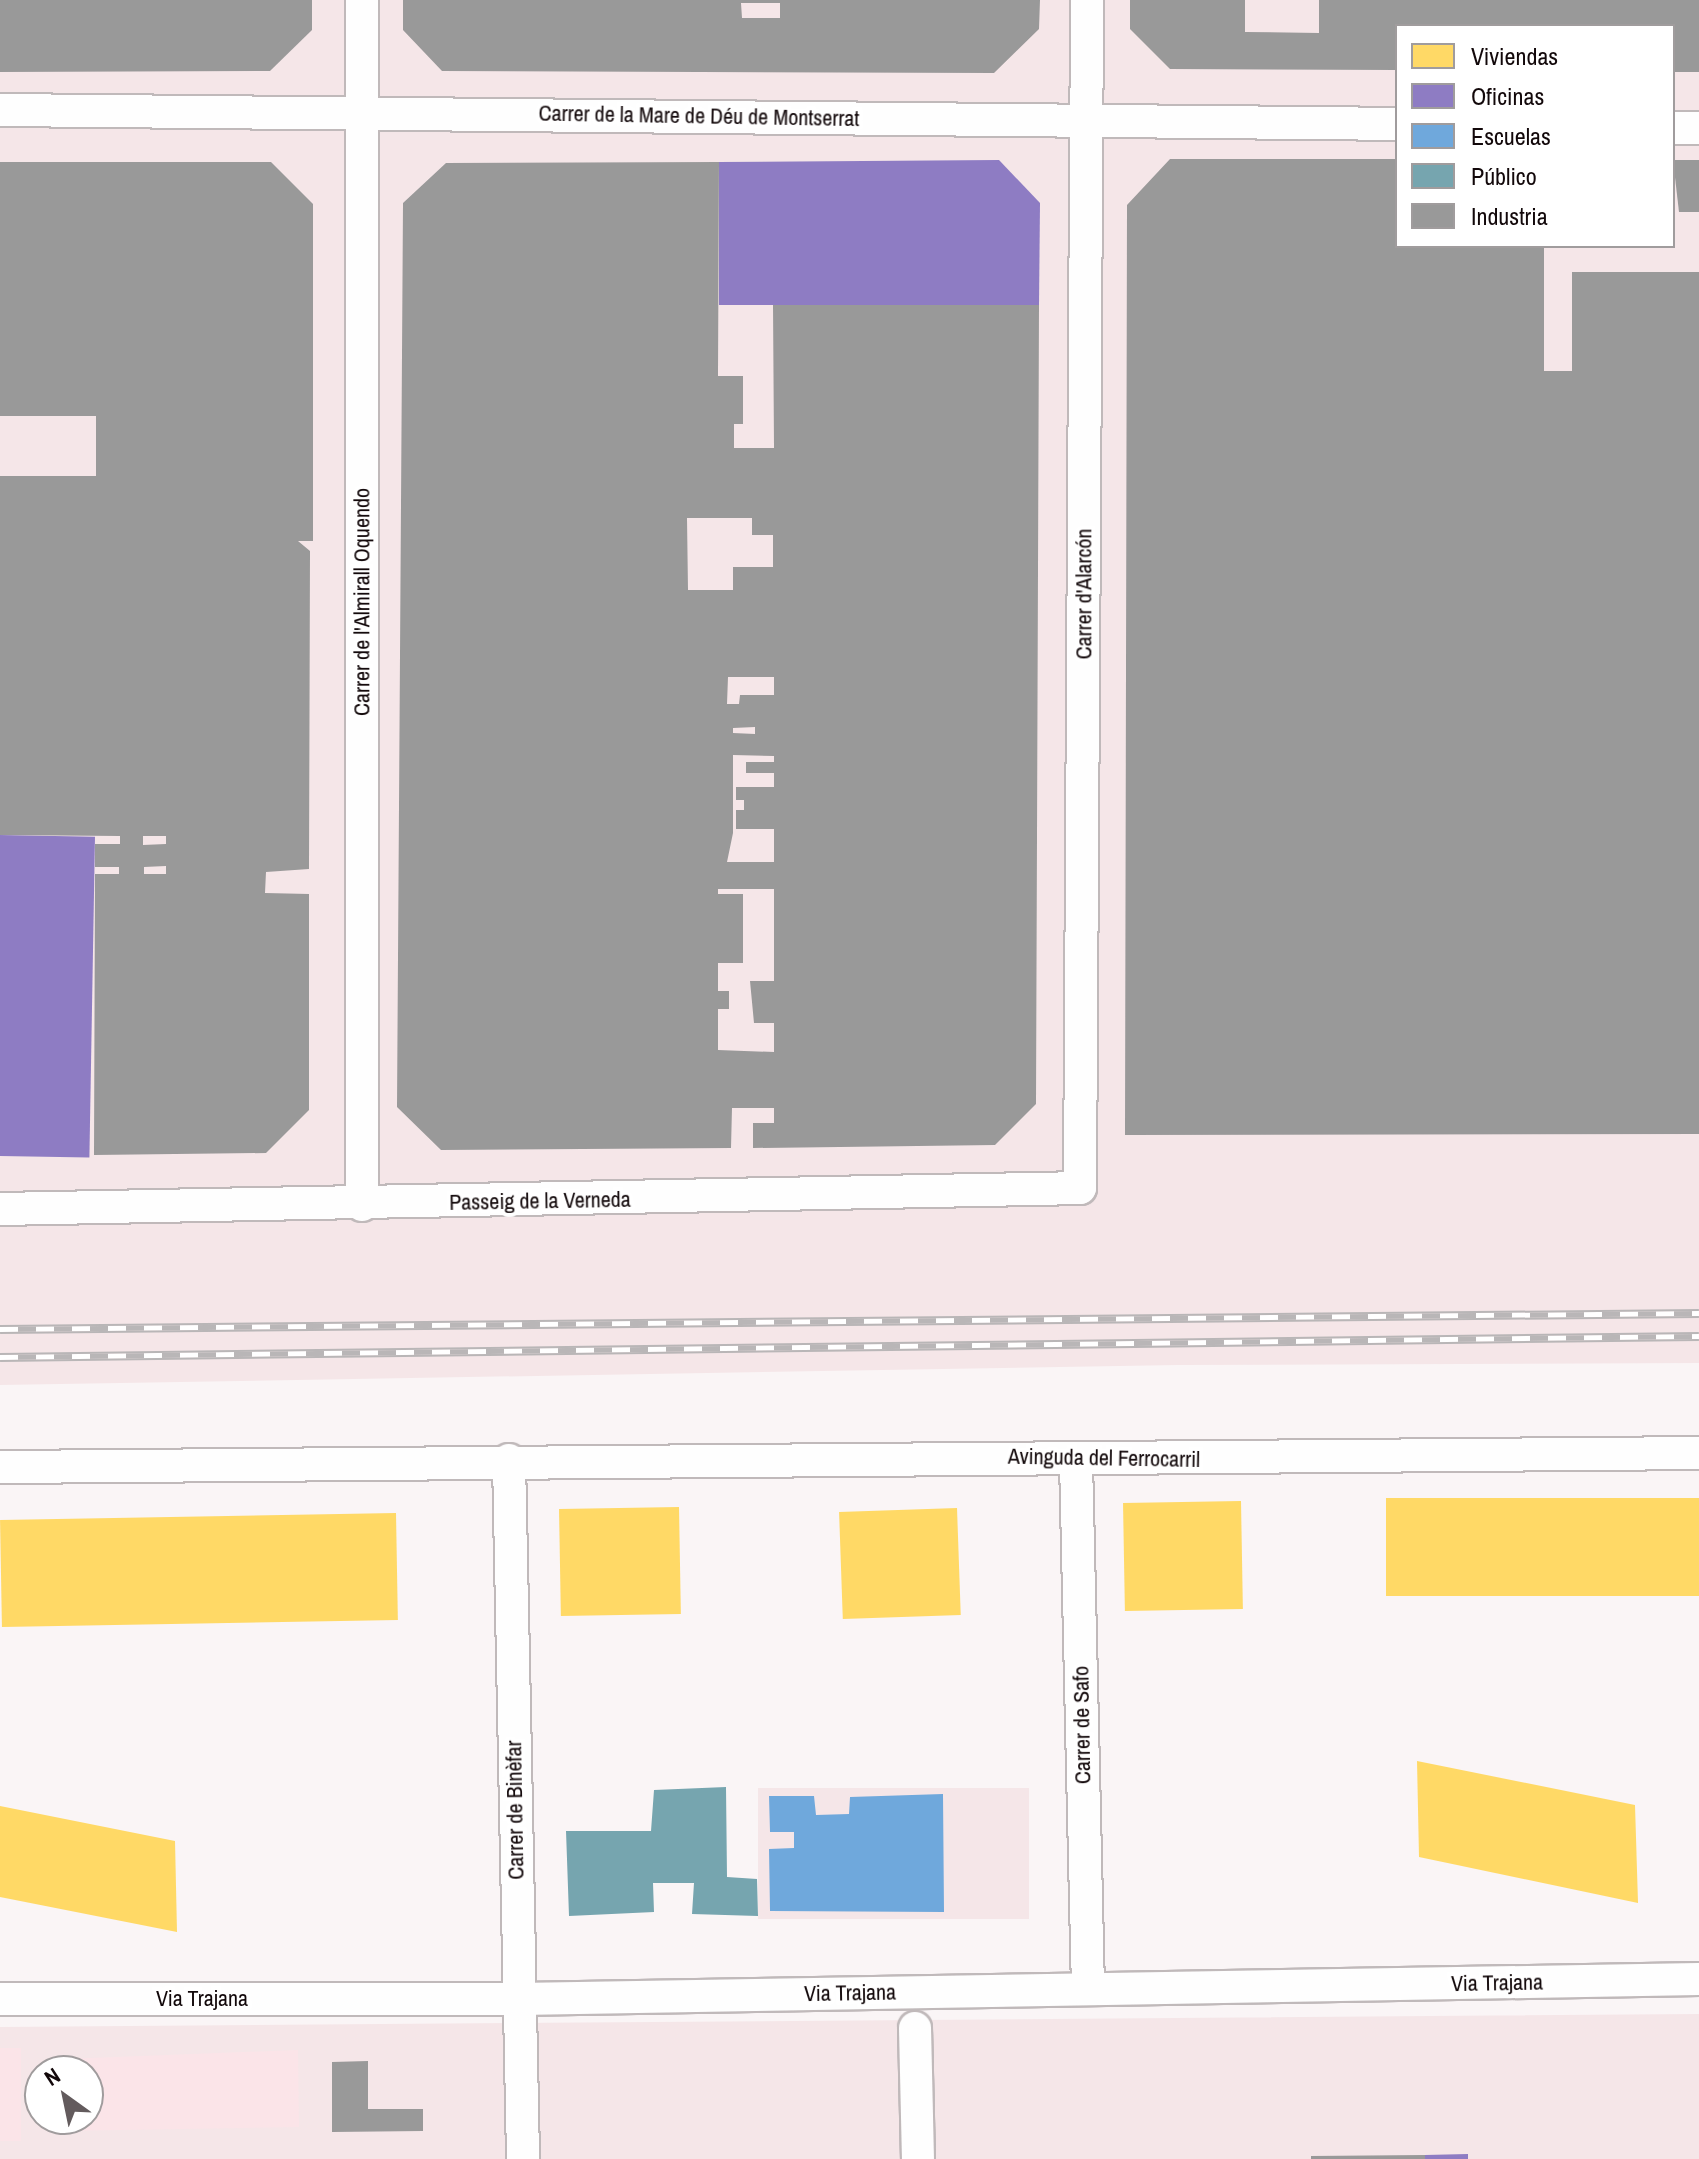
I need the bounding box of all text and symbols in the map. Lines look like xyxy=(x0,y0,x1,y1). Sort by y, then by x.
legend xyxy=(1395,24,1675,248)
text: Viviendas xyxy=(1471,40,1558,72)
text: Oficinas xyxy=(1471,80,1544,112)
street label: Carrer de la Mare de Déu de Montserrat xyxy=(538,100,860,132)
text: Escuelas xyxy=(1471,120,1551,152)
text: Público xyxy=(1471,160,1537,192)
text: Industria xyxy=(1471,200,1548,232)
street label: Carrer de l'Almirall Oquendo xyxy=(349,488,375,716)
street label: Carrer d'Alarcón xyxy=(1071,529,1097,659)
street label: Passeig de la Verneda xyxy=(449,1186,631,1216)
street label: Avinguda del Ferrocarril xyxy=(1008,1443,1200,1473)
street label: Carrer de Safo xyxy=(1068,1666,1096,1784)
street label: Carrer de Binèfar xyxy=(501,1740,529,1880)
street label: Via Trajana xyxy=(1451,1969,1543,1997)
street label: Via Trajana xyxy=(804,1979,896,2007)
street label: Via Trajana xyxy=(156,1986,248,2012)
north arrow xyxy=(24,2055,104,2135)
text: N xyxy=(38,2060,66,2093)

